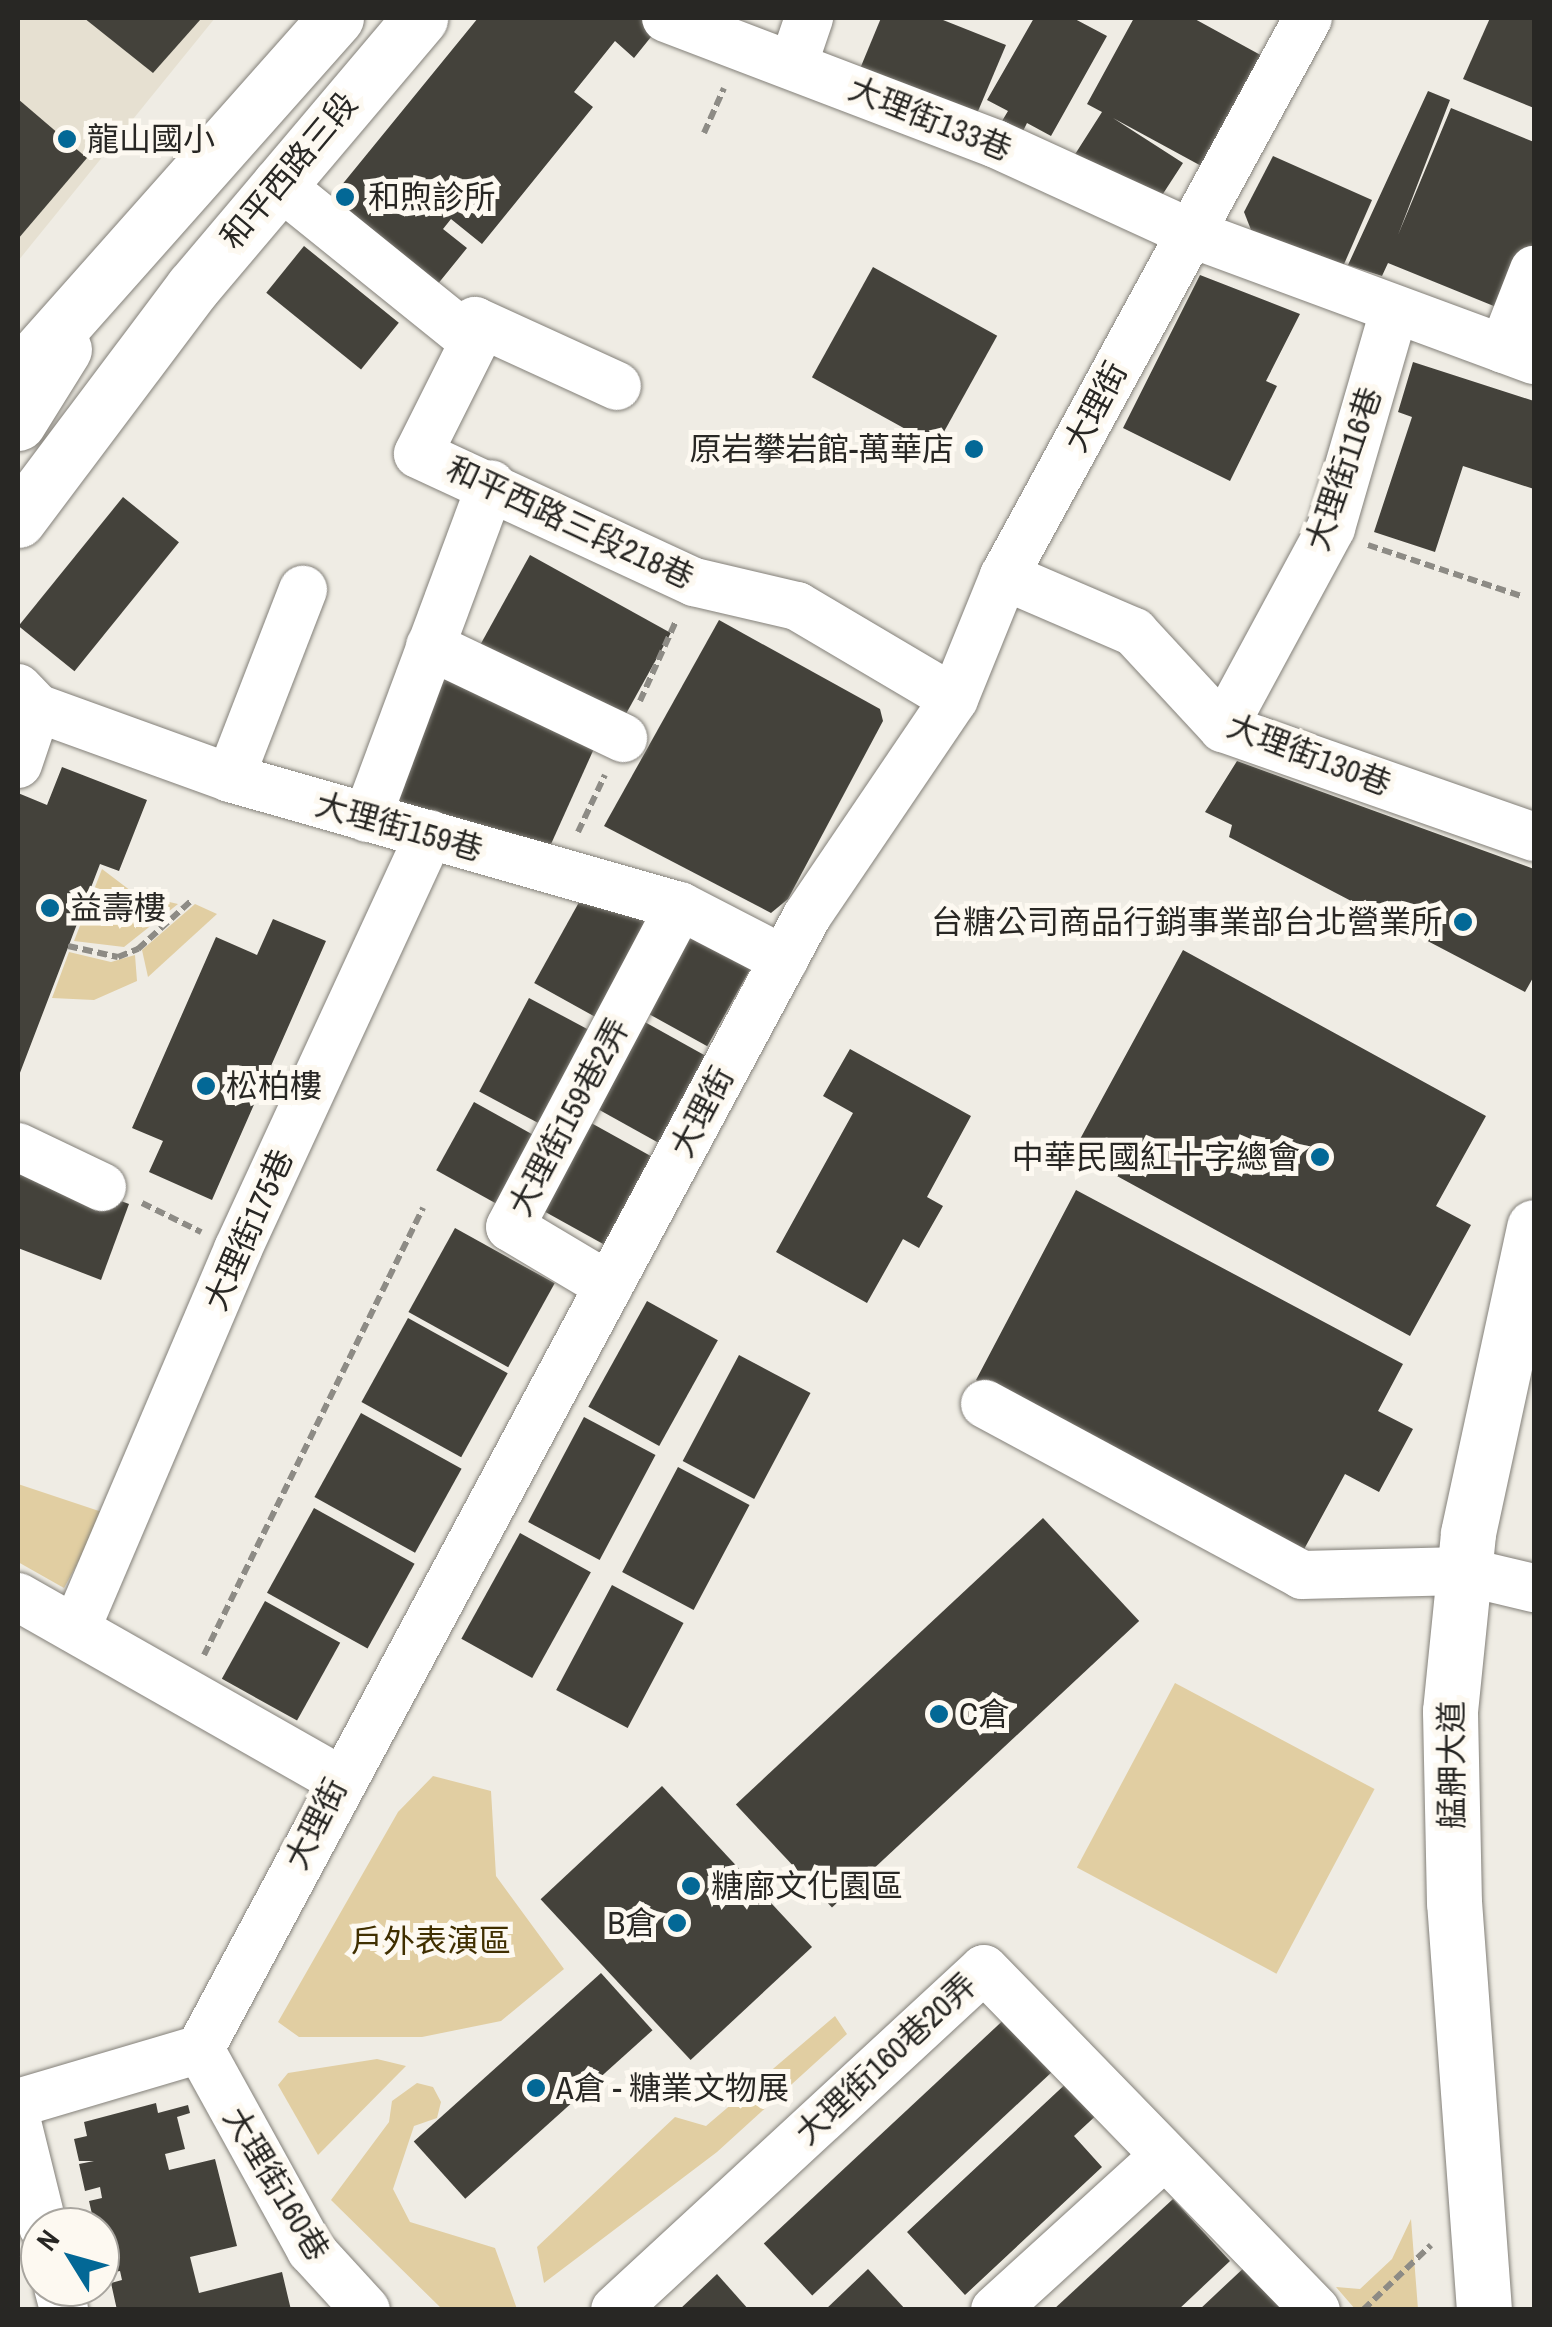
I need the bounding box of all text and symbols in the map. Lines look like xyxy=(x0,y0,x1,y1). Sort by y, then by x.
street label: 大理街133巷 xyxy=(843,69,1017,169)
street label: 和平西路三段 xyxy=(213,85,365,257)
place label: 龍山國小 xyxy=(87,120,215,158)
marker: 龍山國小 xyxy=(56,128,78,150)
place label: 和煦診所 xyxy=(368,178,496,216)
marker: 和煦診所 xyxy=(332,184,358,210)
street label: 大理街 xyxy=(1057,356,1135,458)
street label: 大理街116巷 xyxy=(1298,382,1390,556)
place label: 原岩攀岩館-萬華店 xyxy=(689,430,954,468)
marker: 原岩攀岩館-萬華店 xyxy=(963,438,985,460)
street label: 和平西路三段218巷 xyxy=(441,449,699,597)
street label: 大理街130巷 xyxy=(1222,706,1396,804)
street label: 大理街159巷 xyxy=(311,785,487,869)
place label: 益壽樓 xyxy=(70,889,166,927)
marker: 益壽樓 xyxy=(39,897,61,919)
place label: 台糖公司商品行銷事業部台北營業所 xyxy=(931,903,1443,941)
marker: 台糖公司商品行銷事業部台北營業所 xyxy=(1452,911,1474,933)
street label: 大理街159巷2弄 xyxy=(501,1012,637,1222)
street label: 大理街 xyxy=(663,1061,741,1163)
place label: 松柏樓 xyxy=(226,1067,322,1105)
marker: 松柏樓 xyxy=(195,1075,217,1097)
place label: 中華民國紅十字總會 xyxy=(1012,1138,1300,1176)
street label: 大理街175巷 xyxy=(197,1144,301,1316)
marker: 中華民國紅十字總會 xyxy=(1309,1146,1331,1168)
place label: C倉 xyxy=(959,1695,1010,1733)
street label: 艋舺大道 xyxy=(1433,1701,1471,1829)
marker: C倉 xyxy=(928,1703,950,1725)
street label: 大理街 xyxy=(277,1773,355,1875)
place label: 糖廍文化園區 xyxy=(711,1867,903,1905)
marker: 糖廍文化園區 xyxy=(680,1875,702,1897)
place label: B倉 xyxy=(607,1904,657,1942)
marker: B倉 xyxy=(666,1912,688,1934)
park label: 戶外表演區 xyxy=(351,1922,511,1960)
street label: 大理街160巷20弄 xyxy=(788,1966,984,2152)
place label: A倉 - 糖業文物展 xyxy=(556,2069,789,2107)
marker: A倉 - 糖業文物展 xyxy=(525,2077,547,2099)
street label: 大理街160巷 xyxy=(215,2100,337,2268)
north arrow xyxy=(20,2207,120,2307)
text: N xyxy=(27,2222,68,2258)

